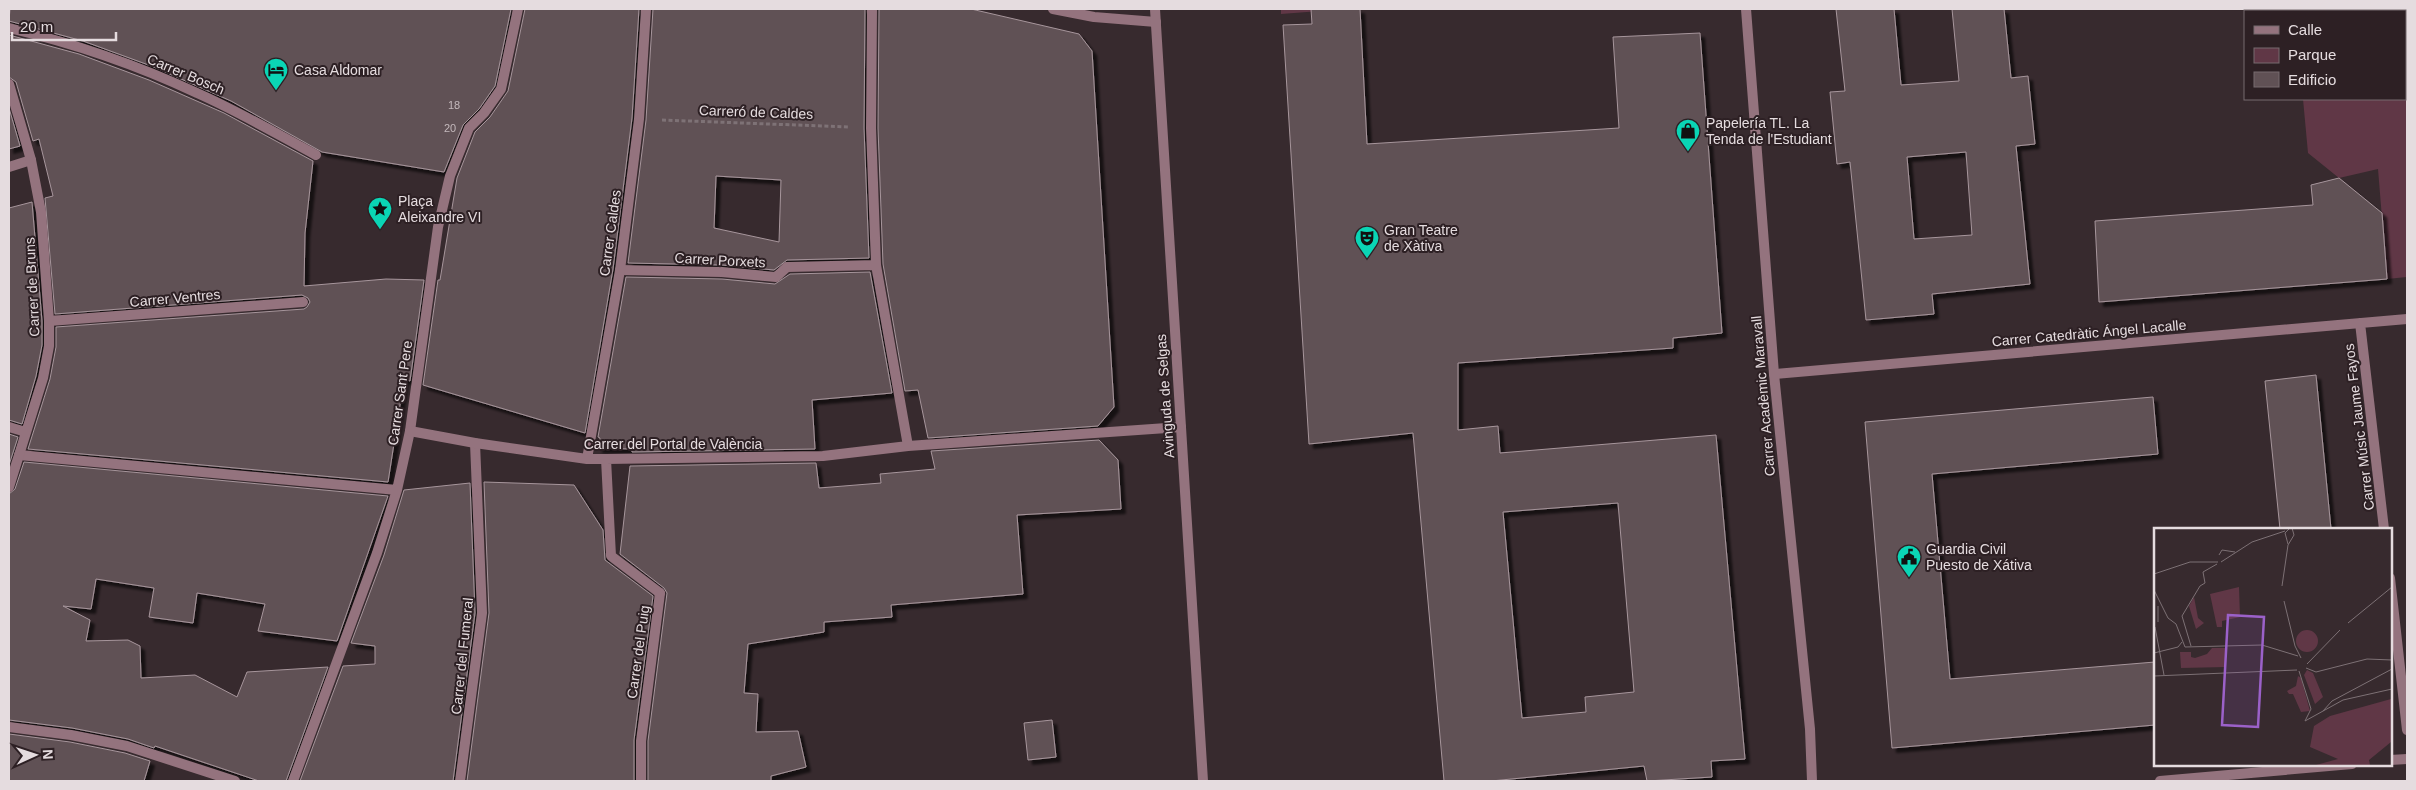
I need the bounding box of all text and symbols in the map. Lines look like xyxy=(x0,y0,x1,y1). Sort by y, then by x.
scale bar xyxy=(12,10,116,42)
legend xyxy=(2244,10,2406,100)
text: 20 m xyxy=(20,18,53,35)
text: Calle xyxy=(2288,21,2322,38)
text: Parque xyxy=(2288,46,2336,63)
street label: Carrer Bosch xyxy=(145,51,227,97)
hotel icon: Casa Aldomar xyxy=(263,57,289,91)
place label: Casa Aldomar xyxy=(294,62,382,78)
text: Edificio xyxy=(2288,71,2336,88)
house number: 18 xyxy=(448,99,460,111)
street label: Carreró de Caldes xyxy=(699,102,813,122)
place label: Papelería TL. La Tenda de l'Estudiant xyxy=(1706,115,1832,147)
shop icon: Papelería TL. La Tenda de l'Estudiant xyxy=(1675,118,1701,152)
house number: 20 xyxy=(444,122,456,134)
street label: Carrer Caldes xyxy=(596,189,624,277)
place label: Plaça Aleixandre VI xyxy=(398,193,481,225)
place icon: Plaça Aleixandre VI xyxy=(367,196,393,230)
place label: Gran Teatre de Xàtiva xyxy=(1384,222,1458,254)
theatre icon: Gran Teatre de Xàtiva xyxy=(1354,225,1380,259)
street label: Carrer de Bruns xyxy=(21,237,43,337)
street label: Carrer Porxets xyxy=(674,250,766,270)
street label: Carrer Ventres xyxy=(129,286,221,310)
street label: Carrer Acadèmic Maravall xyxy=(1748,315,1778,477)
street label: Carrer Catedràtic Ángel Lacalle xyxy=(1991,317,2187,349)
street label: Avinguda de Selgas xyxy=(1153,333,1177,459)
street label: Carrer Sant Pere xyxy=(385,339,415,447)
street label: Carrer Músic Jaume Fayos xyxy=(2341,343,2377,511)
street label: Carrer del Portal de València xyxy=(584,436,763,452)
inset map xyxy=(2154,528,2391,765)
place label: Guardia Civil Puesto de Xátiva xyxy=(1926,541,2032,573)
public building icon: Guardia Civil Puesto de Xátiva xyxy=(1896,544,1922,578)
street label: Carrer del Fumeral xyxy=(448,597,476,715)
street label: Carrer del Puig xyxy=(624,604,652,700)
north arrow xyxy=(10,730,60,780)
text: N xyxy=(40,749,56,760)

